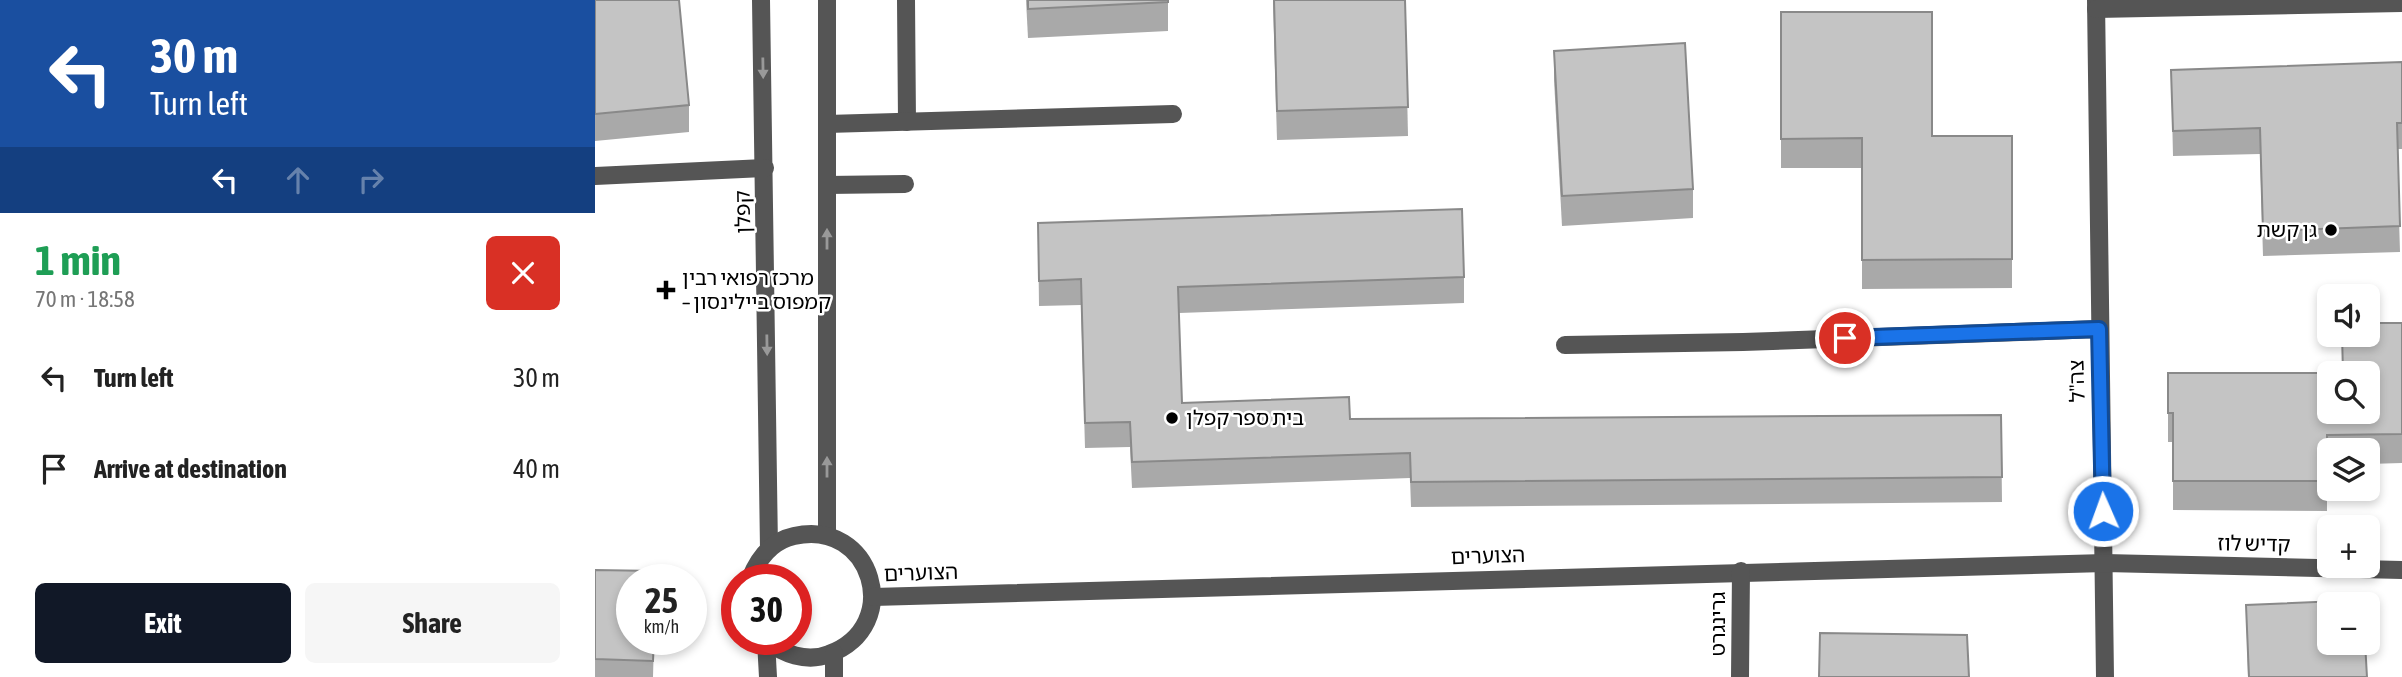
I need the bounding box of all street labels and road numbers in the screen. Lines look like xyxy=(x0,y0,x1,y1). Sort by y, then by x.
street label: קפלן xyxy=(730,190,754,234)
street label: צה"ל xyxy=(2063,359,2089,403)
street label: קדיש לוז xyxy=(2217,530,2291,556)
street label: הצוערים xyxy=(1450,542,1526,568)
street label: הצוערים xyxy=(883,559,959,585)
street label: גרינגרט xyxy=(1705,591,1729,656)

